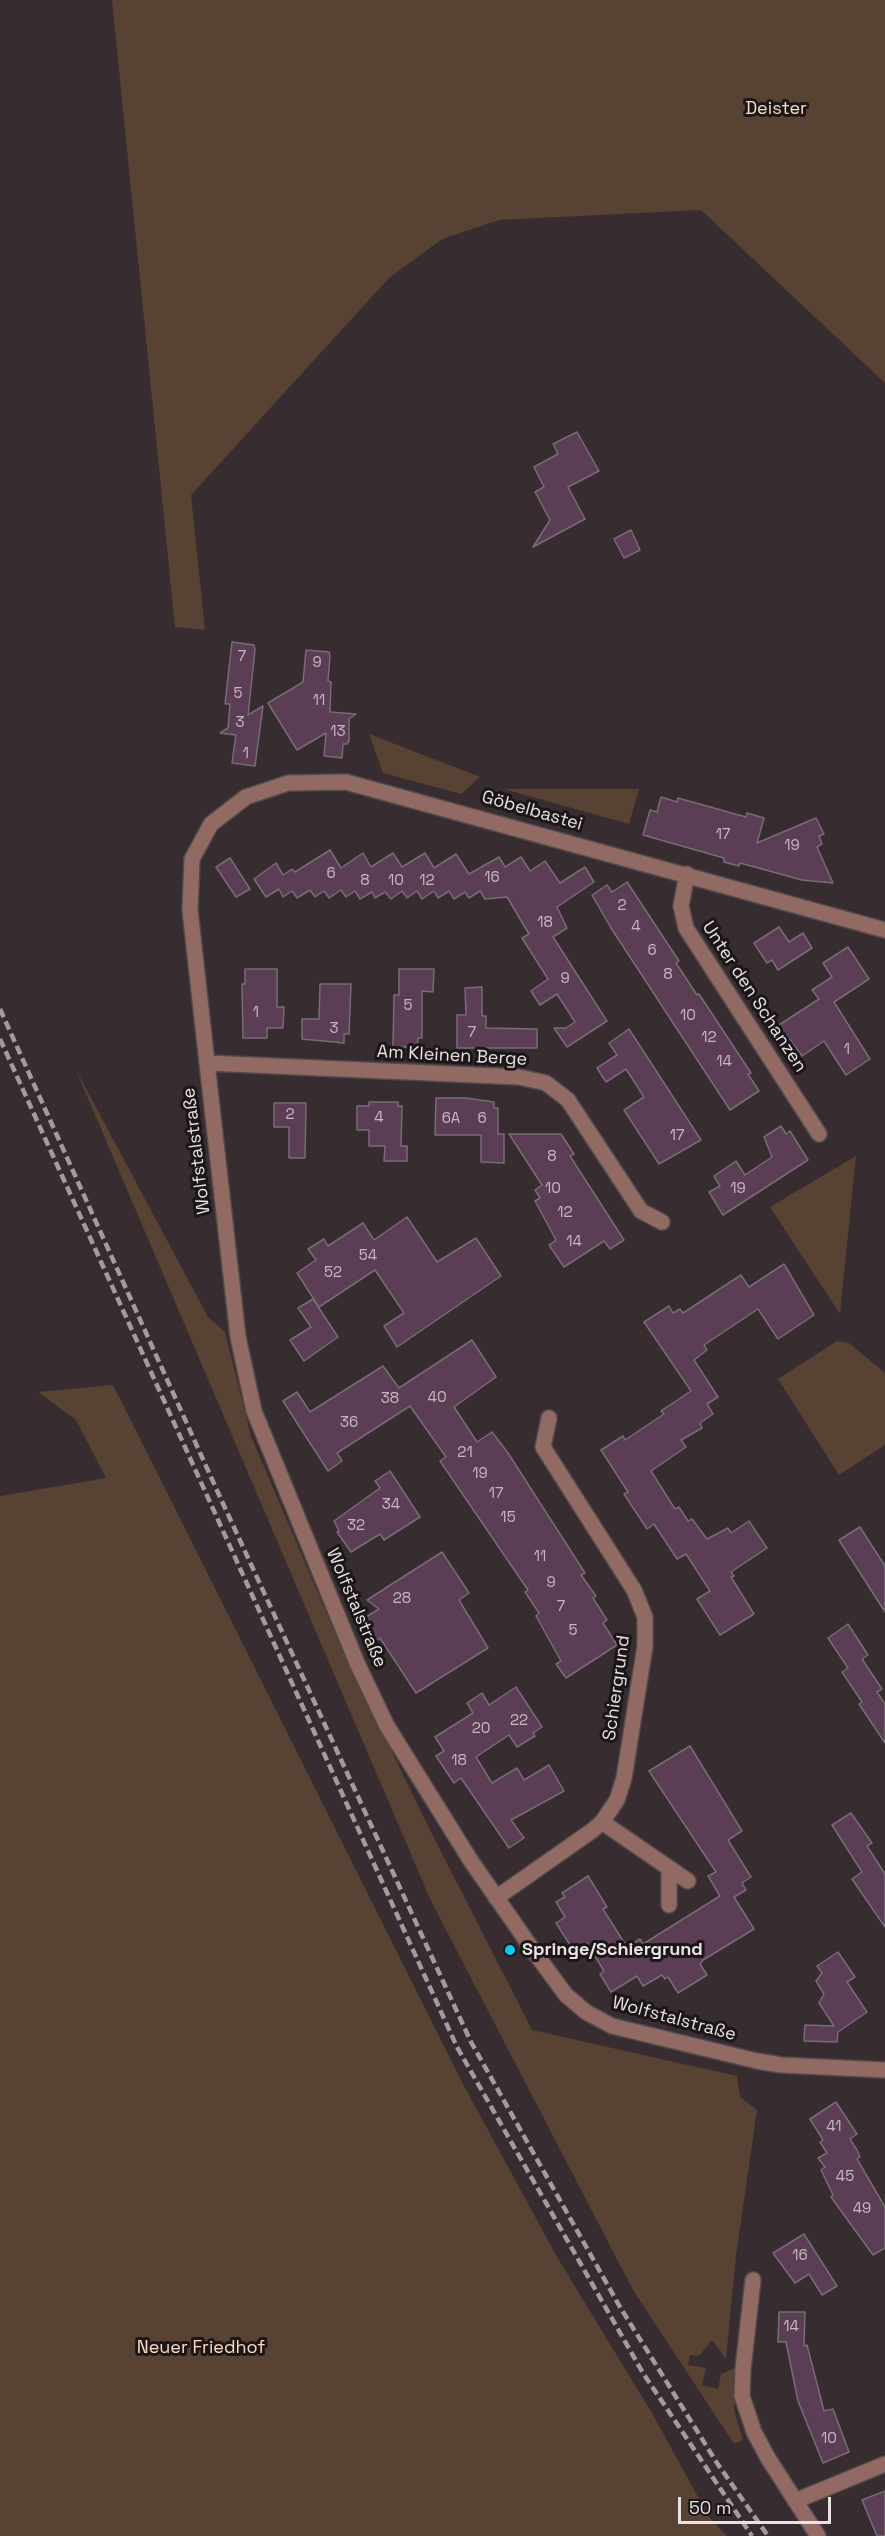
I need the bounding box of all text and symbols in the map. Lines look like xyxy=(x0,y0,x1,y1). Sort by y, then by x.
park label: Deister xyxy=(745,98,807,120)
house number: 7 xyxy=(238,648,246,666)
house number: 9 xyxy=(312,654,322,672)
house number: 5 xyxy=(234,685,242,703)
house number: 11 xyxy=(313,692,325,710)
house number: 3 xyxy=(235,714,245,732)
house number: 13 xyxy=(330,723,346,741)
house number: 1 xyxy=(243,745,249,763)
street label: Göbelbastei xyxy=(479,786,585,836)
house number: 17 xyxy=(716,826,730,844)
house number: 19 xyxy=(784,837,800,855)
house number: 6 xyxy=(326,865,336,883)
house number: 16 xyxy=(484,869,500,887)
house number: 8 xyxy=(360,872,370,890)
house number: 10 xyxy=(388,872,404,890)
house number: 12 xyxy=(419,872,435,890)
house number: 2 xyxy=(617,897,627,915)
house number: 18 xyxy=(537,914,553,932)
street label: Unter den Schanzen xyxy=(697,917,811,1077)
house number: 4 xyxy=(631,918,641,936)
house number: 6 xyxy=(647,942,657,960)
house number: 8 xyxy=(663,966,673,984)
house number: 9 xyxy=(560,970,570,988)
house number: 5 xyxy=(404,997,412,1015)
house number: 1 xyxy=(253,1004,259,1022)
house number: 10 xyxy=(680,1007,696,1025)
house number: 3 xyxy=(329,1020,339,1038)
house number: 7 xyxy=(468,1024,476,1042)
house number: 12 xyxy=(701,1029,717,1047)
street label: Am Kleinen Berge xyxy=(376,1041,528,1071)
house number: 1 xyxy=(844,1041,850,1059)
house number: 14 xyxy=(716,1053,732,1071)
street label: Wolfstalstraße xyxy=(179,1086,215,1216)
house number: 2 xyxy=(285,1106,295,1124)
house number: 4 xyxy=(374,1109,384,1127)
house number: 6A xyxy=(442,1110,460,1128)
house number: 6 xyxy=(477,1110,487,1128)
house number: 17 xyxy=(670,1127,684,1145)
house number: 8 xyxy=(547,1148,557,1166)
house number: 10 xyxy=(545,1180,561,1198)
house number: 19 xyxy=(730,1180,746,1198)
house number: 12 xyxy=(557,1204,573,1222)
house number: 14 xyxy=(566,1233,582,1251)
house number: 54 xyxy=(359,1247,377,1265)
house number: 52 xyxy=(324,1264,342,1282)
house number: 40 xyxy=(428,1389,446,1407)
house number: 38 xyxy=(381,1390,399,1408)
house number: 36 xyxy=(340,1414,358,1432)
house number: 21 xyxy=(457,1444,473,1462)
house number: 19 xyxy=(472,1465,488,1483)
house number: 17 xyxy=(489,1485,503,1503)
house number: 34 xyxy=(382,1496,400,1514)
house number: 15 xyxy=(500,1509,516,1527)
house number: 32 xyxy=(347,1517,365,1535)
street label: Wolfstalstraße xyxy=(321,1545,391,1671)
house number: 11 xyxy=(534,1548,546,1566)
house number: 9 xyxy=(546,1574,556,1592)
house number: 28 xyxy=(393,1590,411,1608)
house number: 7 xyxy=(557,1598,565,1616)
house number: 5 xyxy=(569,1622,577,1640)
street label: Schiergrund xyxy=(599,1634,635,1742)
house number: 22 xyxy=(510,1712,528,1730)
house number: 20 xyxy=(472,1720,490,1738)
house number: 18 xyxy=(451,1752,467,1770)
place label: Springe/Schiergrund xyxy=(522,1939,703,1961)
marker: Springe/Schiergrund xyxy=(503,1943,517,1957)
street label: Wolfstalstraße xyxy=(610,1992,738,2046)
house number: 41 xyxy=(826,2118,842,2136)
house number: 45 xyxy=(836,2168,854,2186)
house number: 49 xyxy=(853,2200,871,2218)
house number: 16 xyxy=(792,2247,808,2265)
house number: 14 xyxy=(783,2318,799,2336)
park label: Neuer Friedhof xyxy=(137,2337,265,2359)
house number: 10 xyxy=(821,2430,837,2448)
scale bar xyxy=(681,2485,834,2523)
text: 50 m xyxy=(689,2496,731,2519)

